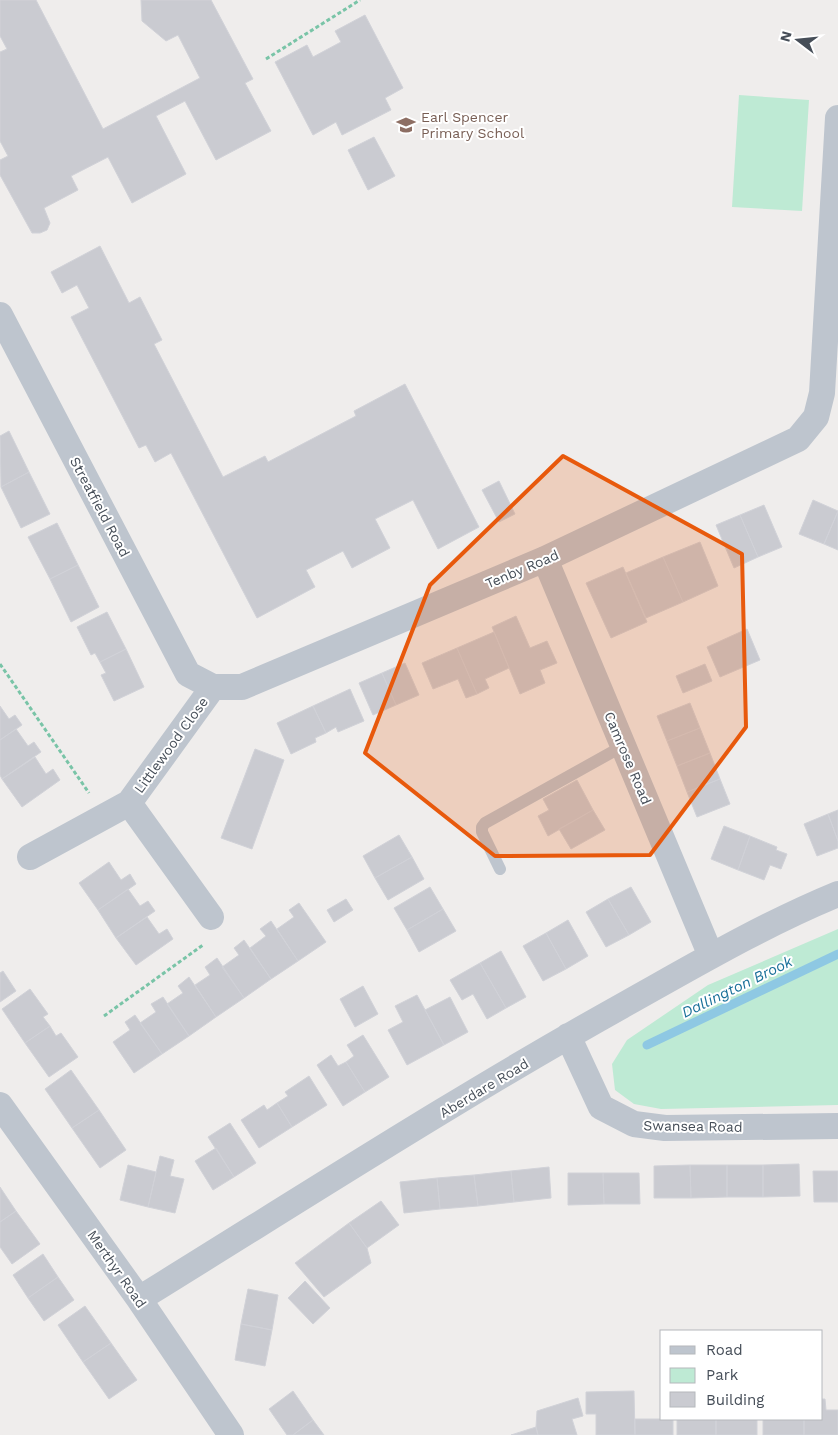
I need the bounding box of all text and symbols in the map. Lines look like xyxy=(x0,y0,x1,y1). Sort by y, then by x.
north arrow xyxy=(773,15,823,65)
text: N xyxy=(776,29,795,44)
place label: Earl Spencer Primary School xyxy=(421,109,525,141)
school or university icon: Earl Spencer Primary School xyxy=(395,114,417,136)
street label: Streatfield Road xyxy=(67,454,133,560)
street label: Tenby Road xyxy=(483,546,561,592)
street label: Littlewood Close xyxy=(131,694,211,796)
street label: Camrose Road xyxy=(601,709,655,807)
water label: Dallington Brook xyxy=(679,952,796,1022)
street label: Aberdare Road xyxy=(437,1055,531,1121)
street label: Swansea Road xyxy=(643,1117,743,1135)
street label: Merthyr Road xyxy=(84,1227,150,1311)
legend xyxy=(660,1330,823,1420)
text: Road xyxy=(706,1341,743,1359)
text: Park xyxy=(706,1366,739,1384)
text: Building xyxy=(706,1391,764,1409)

